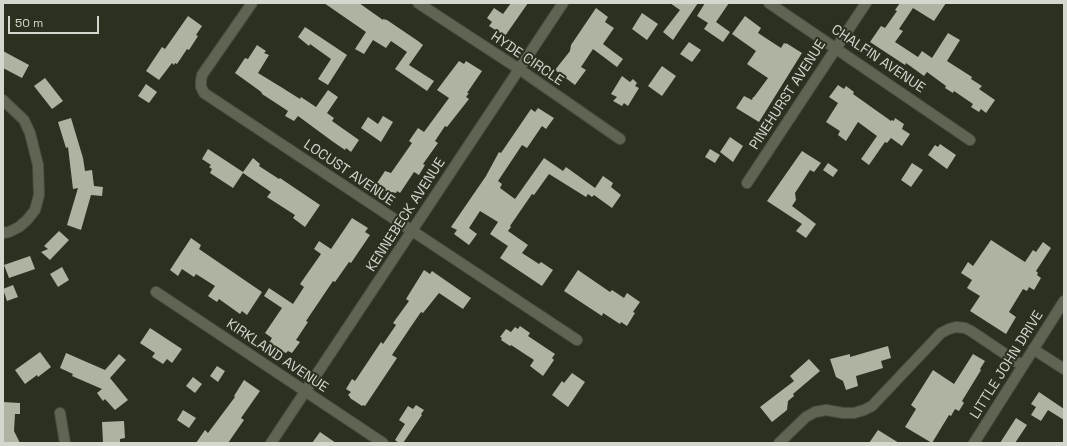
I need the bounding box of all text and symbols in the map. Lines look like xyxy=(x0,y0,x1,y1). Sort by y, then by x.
scale bar xyxy=(10,8,101,34)
text: 50 m xyxy=(15,15,43,31)
street label: CHALFIN AVENUE xyxy=(828,21,928,97)
street label: HYDE CIRCLE xyxy=(487,28,567,90)
street label: PINEHURST AVENUE xyxy=(746,37,830,153)
street label: LOCUST AVENUE xyxy=(300,136,398,210)
street label: KENNEBECK AVENUE xyxy=(363,155,449,275)
street label: LITTLE JOHN DRIVE xyxy=(967,308,1047,422)
street label: KIRKLAND AVENUE xyxy=(223,316,331,396)

